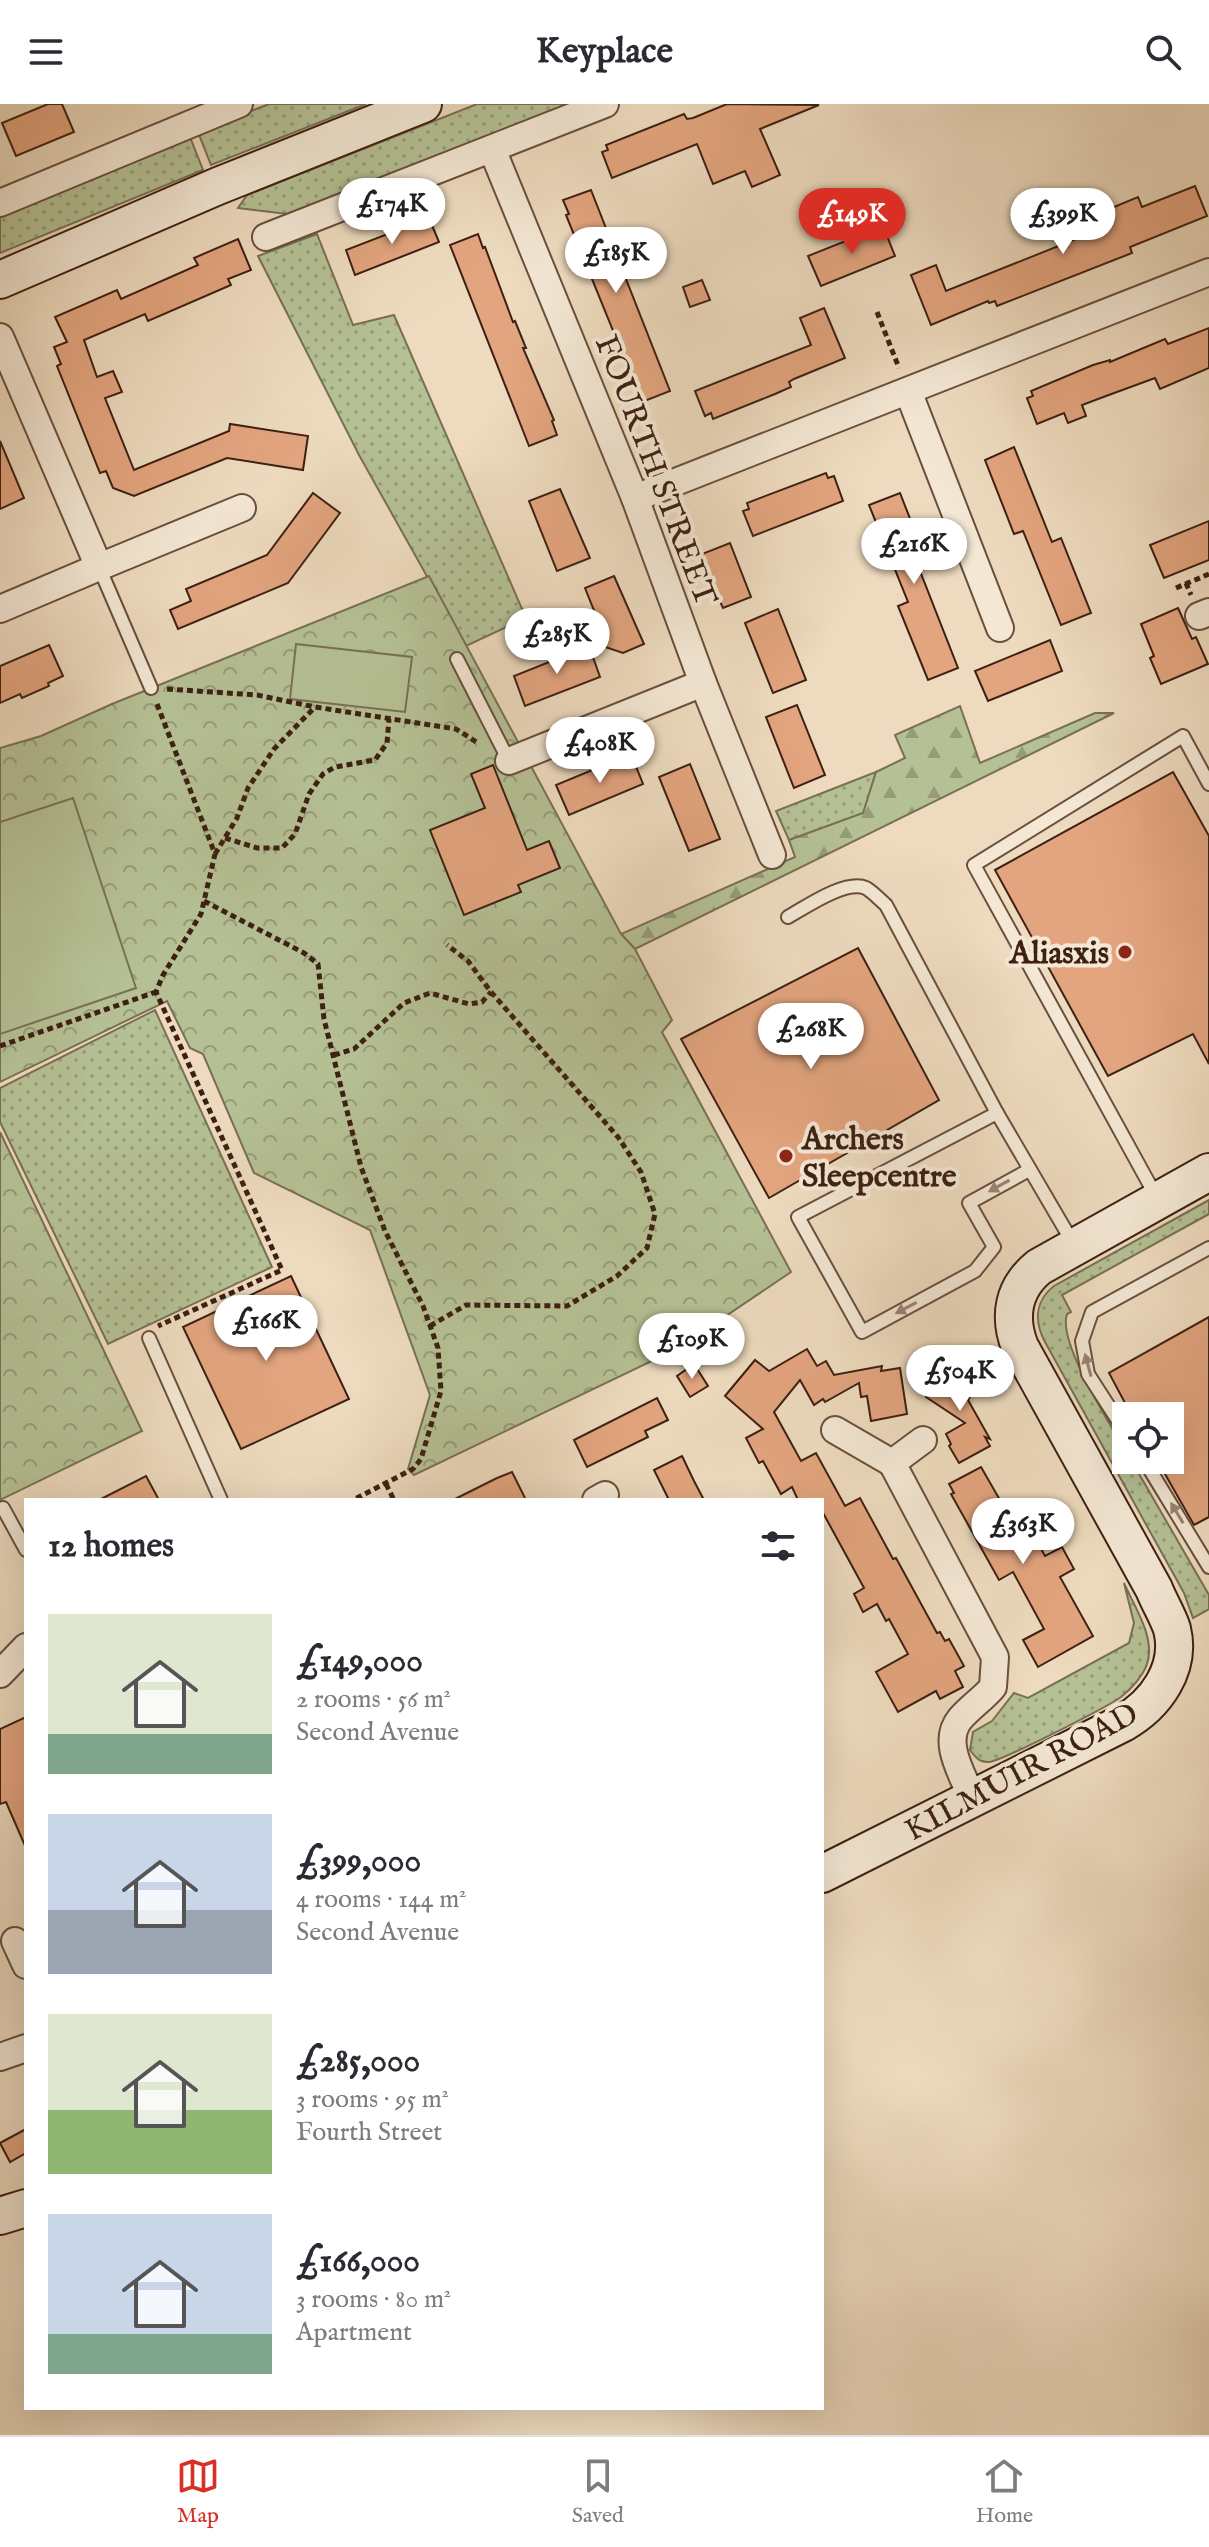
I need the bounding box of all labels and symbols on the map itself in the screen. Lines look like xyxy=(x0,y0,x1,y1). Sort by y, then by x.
pin: £174K xyxy=(336,178,448,246)
pin: £149K xyxy=(796,188,908,256)
pin: £399K xyxy=(1007,188,1119,256)
pin: £185K xyxy=(560,227,672,295)
street label: FOURTH STREET xyxy=(584,330,725,612)
pin: £216K xyxy=(858,518,970,586)
pin: £285K xyxy=(501,608,613,676)
pin: £408K xyxy=(544,717,656,785)
place label: Aliasxis xyxy=(1008,934,1109,975)
marker: Aliasxis xyxy=(1116,943,1134,961)
pin: £268K xyxy=(755,1003,867,1071)
place label: Archers Sleepcentre xyxy=(800,1120,957,1198)
marker: Archers Sleepcentre xyxy=(777,1147,795,1165)
one-way arrow xyxy=(988,1179,1010,1193)
pin: £166K xyxy=(210,1295,322,1363)
one-way arrow xyxy=(895,1301,917,1315)
pin: £109K xyxy=(636,1313,748,1381)
pin: £504K xyxy=(904,1345,1016,1413)
one-way arrow xyxy=(1081,1353,1093,1378)
pin: £363K xyxy=(967,1498,1079,1566)
one-way arrow xyxy=(1170,1502,1184,1524)
street label: KILMUIR ROAD xyxy=(898,1694,1146,1852)

